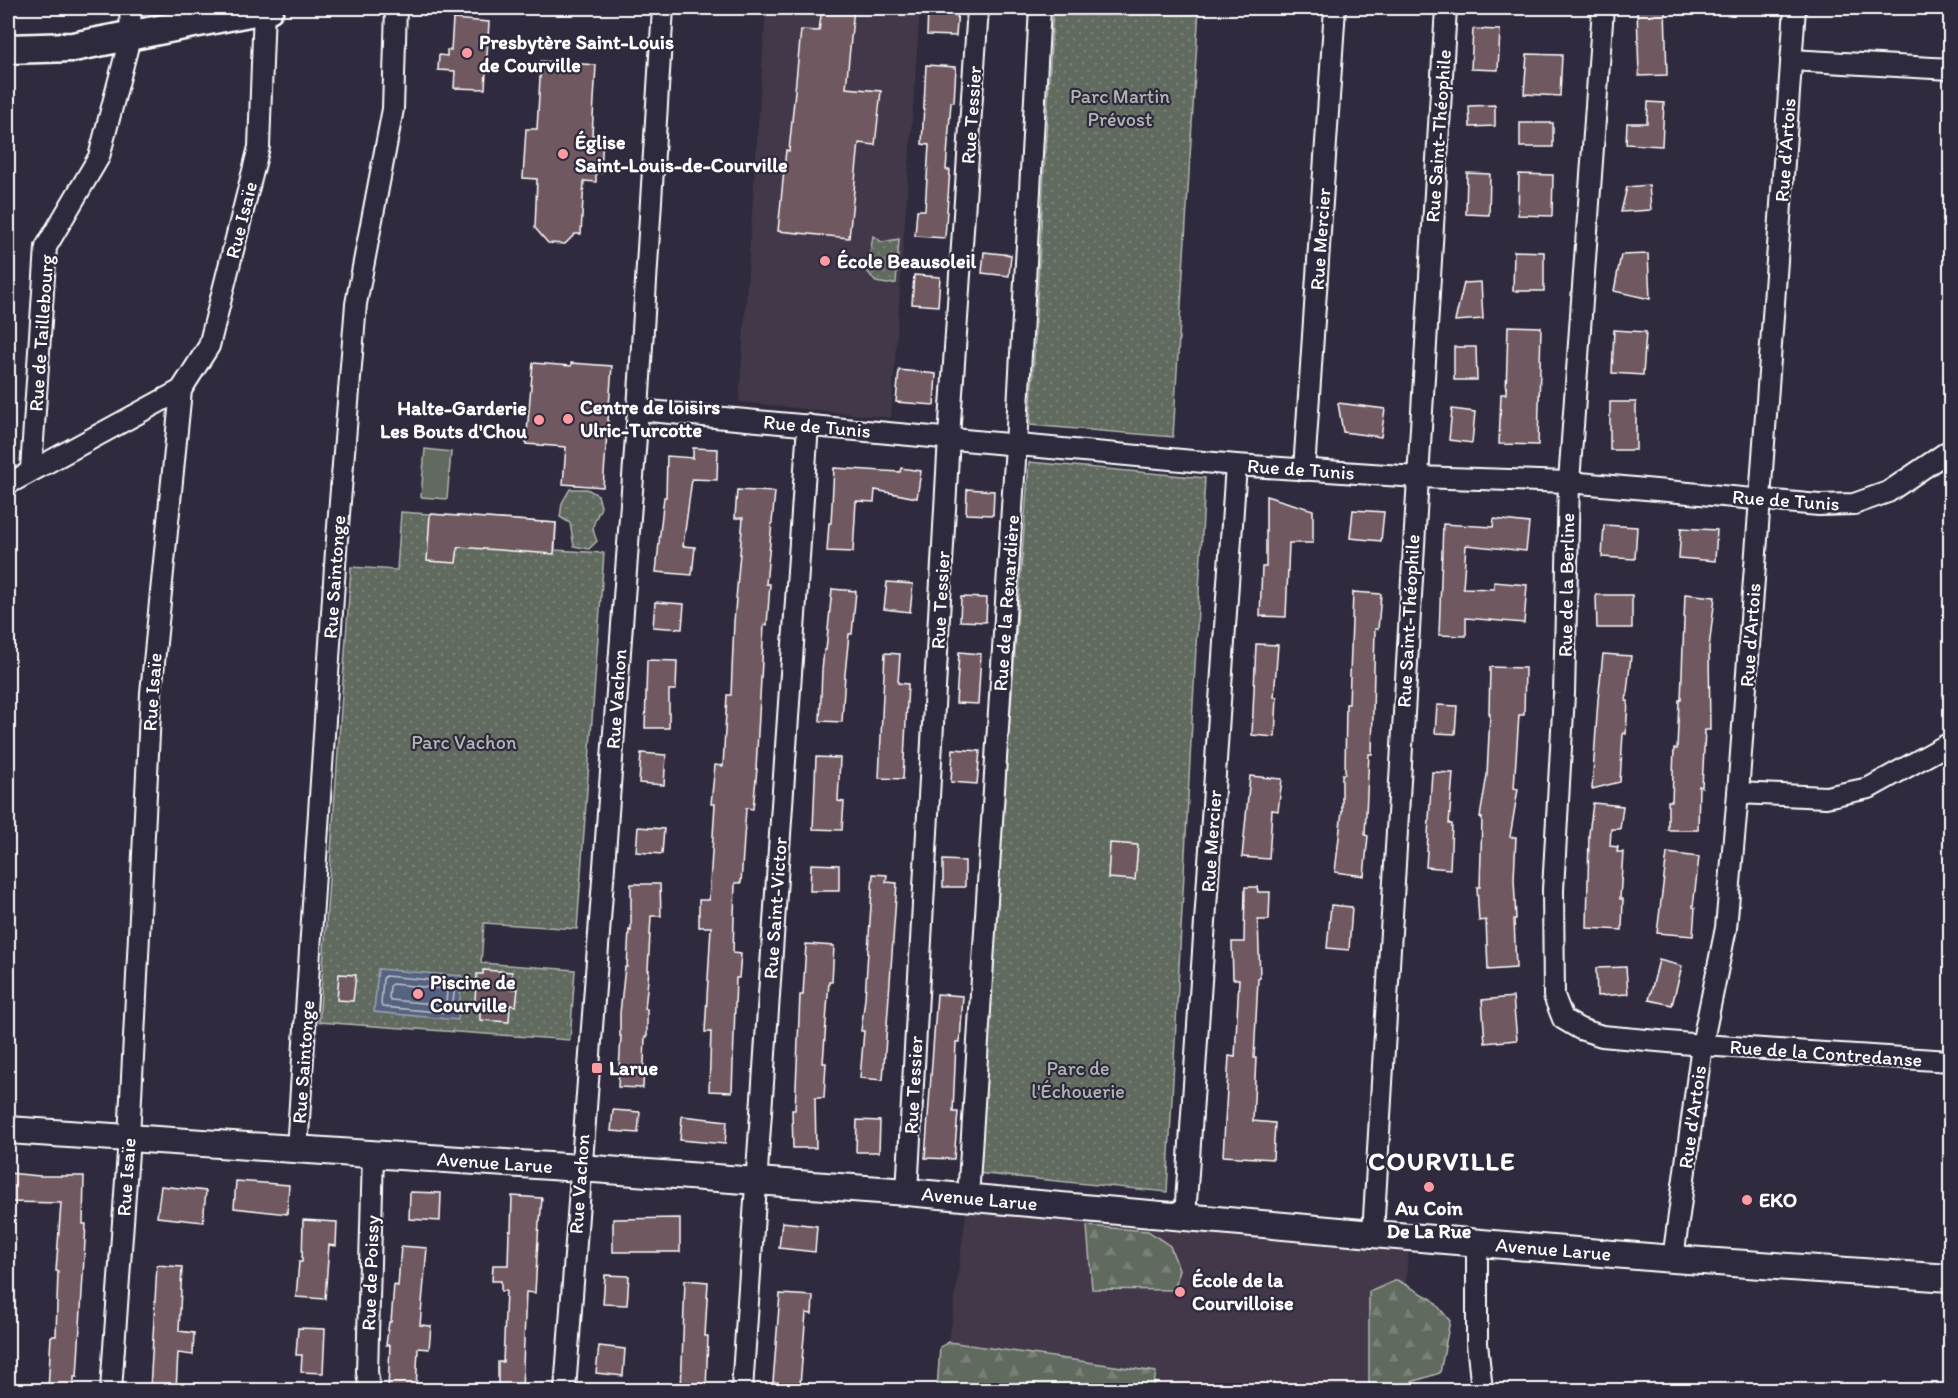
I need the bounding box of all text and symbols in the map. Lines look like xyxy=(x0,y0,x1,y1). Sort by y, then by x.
place label: Presbytère Saint-Louis de Courville xyxy=(479,30,674,77)
marker: Presbytère Saint-Louis de Courville xyxy=(460,46,474,60)
street label: Rue Saint-Théophile xyxy=(1420,49,1456,223)
street label: Rue Tessier xyxy=(956,65,986,165)
park label: Parc Martin Prévost xyxy=(1070,84,1170,131)
street label: Rue d'Artois xyxy=(1769,97,1801,203)
place label: Église Saint-Louis-de-Courville xyxy=(575,130,788,177)
marker: Église Saint-Louis-de-Courville xyxy=(556,147,570,161)
street label: Rue Isaïe xyxy=(220,179,262,261)
street label: Rue Mercier xyxy=(1304,187,1336,291)
place label: École Beausoleil xyxy=(837,249,977,273)
street label: Rue de Taillebourg xyxy=(24,253,59,412)
marker: École Beausoleil xyxy=(818,254,832,268)
place label: Centre de loisirs Ulric-Turcotte xyxy=(580,395,720,442)
place label: Halte-Garderie Les Bouts d'Chou xyxy=(380,396,527,443)
street label: Rue de Tunis xyxy=(762,409,872,443)
marker: Centre de loisirs Ulric-Turcotte xyxy=(561,412,575,426)
marker: Halte-Garderie Les Bouts d'Chou xyxy=(532,413,546,427)
street label: Rue de Tunis xyxy=(1246,453,1356,485)
street label: Rue de Tunis xyxy=(1731,484,1841,516)
street label: Rue de la Berline xyxy=(1553,513,1579,657)
street label: Rue Saintonge xyxy=(318,514,350,640)
street label: Rue de la Renardière xyxy=(988,514,1024,692)
street label: Rue Saint-Théophile xyxy=(1391,534,1425,708)
street label: Rue Tessier xyxy=(925,550,955,650)
street label: Rue d'Artois xyxy=(1734,582,1766,688)
street label: Rue Vachon xyxy=(601,648,631,750)
street label: Rue Isaïe xyxy=(137,652,167,732)
park label: Parc Vachon xyxy=(411,730,517,754)
street label: Rue Mercier xyxy=(1195,789,1227,893)
street label: Rue Saint-Victor xyxy=(758,836,792,980)
place label: Piscine de Courville xyxy=(430,970,516,1017)
marker: Piscine de Courville xyxy=(411,987,425,1001)
street label: Rue Saintonge xyxy=(287,999,319,1125)
street label: Rue de la Contredanse xyxy=(1729,1034,1923,1072)
street label: Rue Tessier xyxy=(898,1035,928,1135)
place label: Larue xyxy=(609,1056,658,1080)
park label: Parc de l'Échouerie xyxy=(1031,1056,1125,1103)
marker: Larue xyxy=(590,1061,604,1075)
street label: Rue d'Artois xyxy=(1673,1064,1711,1170)
street label: Rue Vachon xyxy=(564,1133,594,1235)
street label: Rue Isaïe xyxy=(111,1137,141,1217)
district label: COURVILLE xyxy=(1368,1145,1516,1177)
street label: Avenue Larue xyxy=(436,1147,554,1178)
marker: Au Coin De La Rue xyxy=(1422,1180,1436,1194)
street label: Avenue Larue xyxy=(921,1181,1038,1216)
place label: EKO xyxy=(1759,1188,1797,1212)
marker: EKO xyxy=(1740,1193,1754,1207)
place label: Au Coin De La Rue xyxy=(1387,1196,1472,1243)
street label: Rue de Poissy xyxy=(356,1214,384,1331)
street label: Avenue Larue xyxy=(1494,1232,1612,1266)
place label: École de la Courvilloise xyxy=(1192,1268,1294,1315)
marker: École de la Courvilloise xyxy=(1173,1285,1187,1299)

